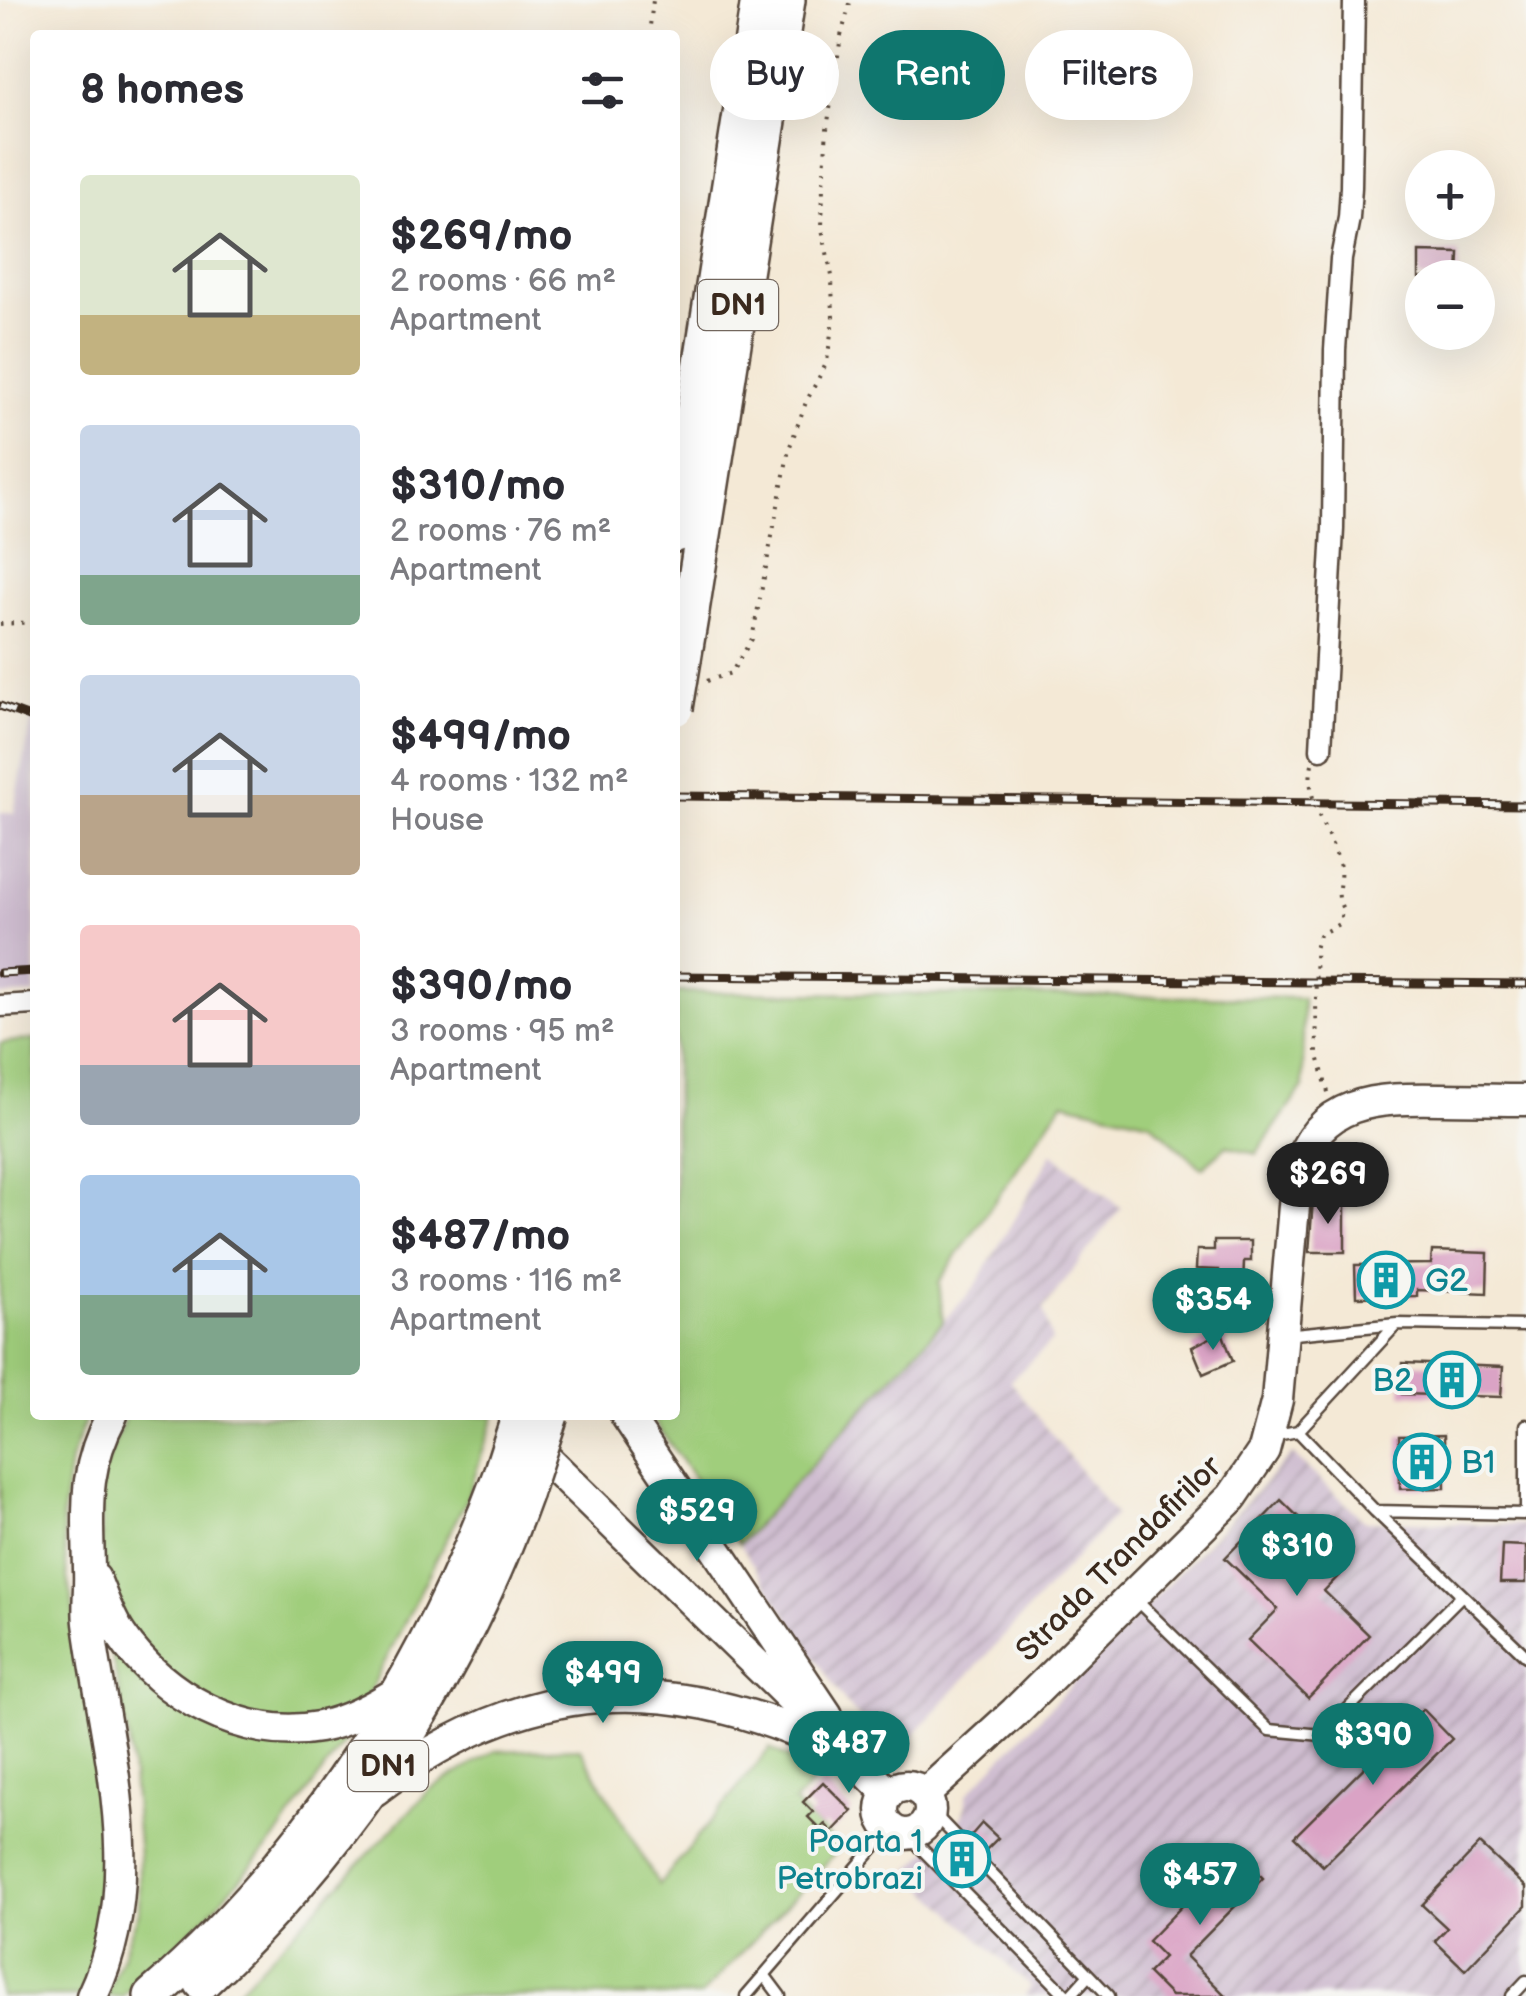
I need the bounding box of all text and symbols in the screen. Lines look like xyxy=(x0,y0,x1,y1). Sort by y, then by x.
chip: Buy xyxy=(710,30,839,120)
chip: Rent xyxy=(859,30,1005,120)
chip: Filters xyxy=(1025,30,1193,120)
icon: filters xyxy=(575,63,630,118)
text: 8 homes xyxy=(80,65,244,116)
map controls xyxy=(1405,150,1495,350)
button: + xyxy=(1405,150,1495,240)
text: $269/mo xyxy=(390,211,572,262)
icon: home xyxy=(160,215,280,335)
button: − xyxy=(1405,260,1495,350)
text: 2 rooms · 66 m² xyxy=(390,262,616,301)
road number: DN1 xyxy=(698,280,778,330)
text: Apartment xyxy=(390,301,541,340)
text: $310/mo xyxy=(390,461,565,512)
icon: home xyxy=(160,465,280,585)
text: 2 rooms · 76 m² xyxy=(390,512,611,551)
text: Apartment xyxy=(390,551,541,590)
text: $499/mo xyxy=(390,711,571,762)
icon: home xyxy=(160,715,280,835)
text: 4 rooms · 132 m² xyxy=(390,762,628,801)
text: House xyxy=(390,801,484,840)
text: $390/mo xyxy=(390,961,572,1012)
icon: home xyxy=(160,965,280,1085)
text: 3 rooms · 95 m² xyxy=(390,1012,615,1051)
text: Apartment xyxy=(390,1051,541,1090)
pin: $269 xyxy=(1269,1142,1387,1227)
text: $269 xyxy=(1289,1155,1367,1194)
text: $487/mo xyxy=(390,1211,570,1262)
icon: home xyxy=(160,1215,280,1335)
building icon: G2 xyxy=(1356,1250,1416,1310)
text: 3 rooms · 116 m² xyxy=(390,1262,622,1301)
place label: G2 xyxy=(1425,1262,1468,1301)
pin: $354 xyxy=(1154,1268,1272,1353)
text: $354 xyxy=(1174,1281,1252,1320)
text: Apartment xyxy=(390,1301,541,1340)
building icon: B2 xyxy=(1422,1350,1482,1410)
place label: B2 xyxy=(1372,1362,1413,1401)
building icon: B1 xyxy=(1392,1432,1452,1492)
place label: B1 xyxy=(1461,1444,1495,1483)
street label: Strada Trandafirilor xyxy=(1008,1448,1230,1670)
pin: $529 xyxy=(638,1479,756,1564)
text: $529 xyxy=(658,1492,736,1531)
pin: $310 xyxy=(1238,1514,1356,1599)
text: $310 xyxy=(1260,1527,1334,1566)
pin: $499 xyxy=(544,1641,662,1726)
text: $499 xyxy=(564,1654,642,1693)
pin: $390 xyxy=(1314,1703,1432,1788)
pin: $487 xyxy=(790,1711,908,1796)
text: $390 xyxy=(1334,1716,1412,1755)
text: $487 xyxy=(811,1724,887,1763)
road number: DN1 xyxy=(348,1741,428,1791)
place label: Poarta 1 Petrobrazi xyxy=(776,1823,923,1899)
building icon: Poarta 1 Petrobrazi xyxy=(932,1829,992,1889)
pin: $457 xyxy=(1141,1843,1259,1928)
text: $457 xyxy=(1162,1856,1238,1895)

